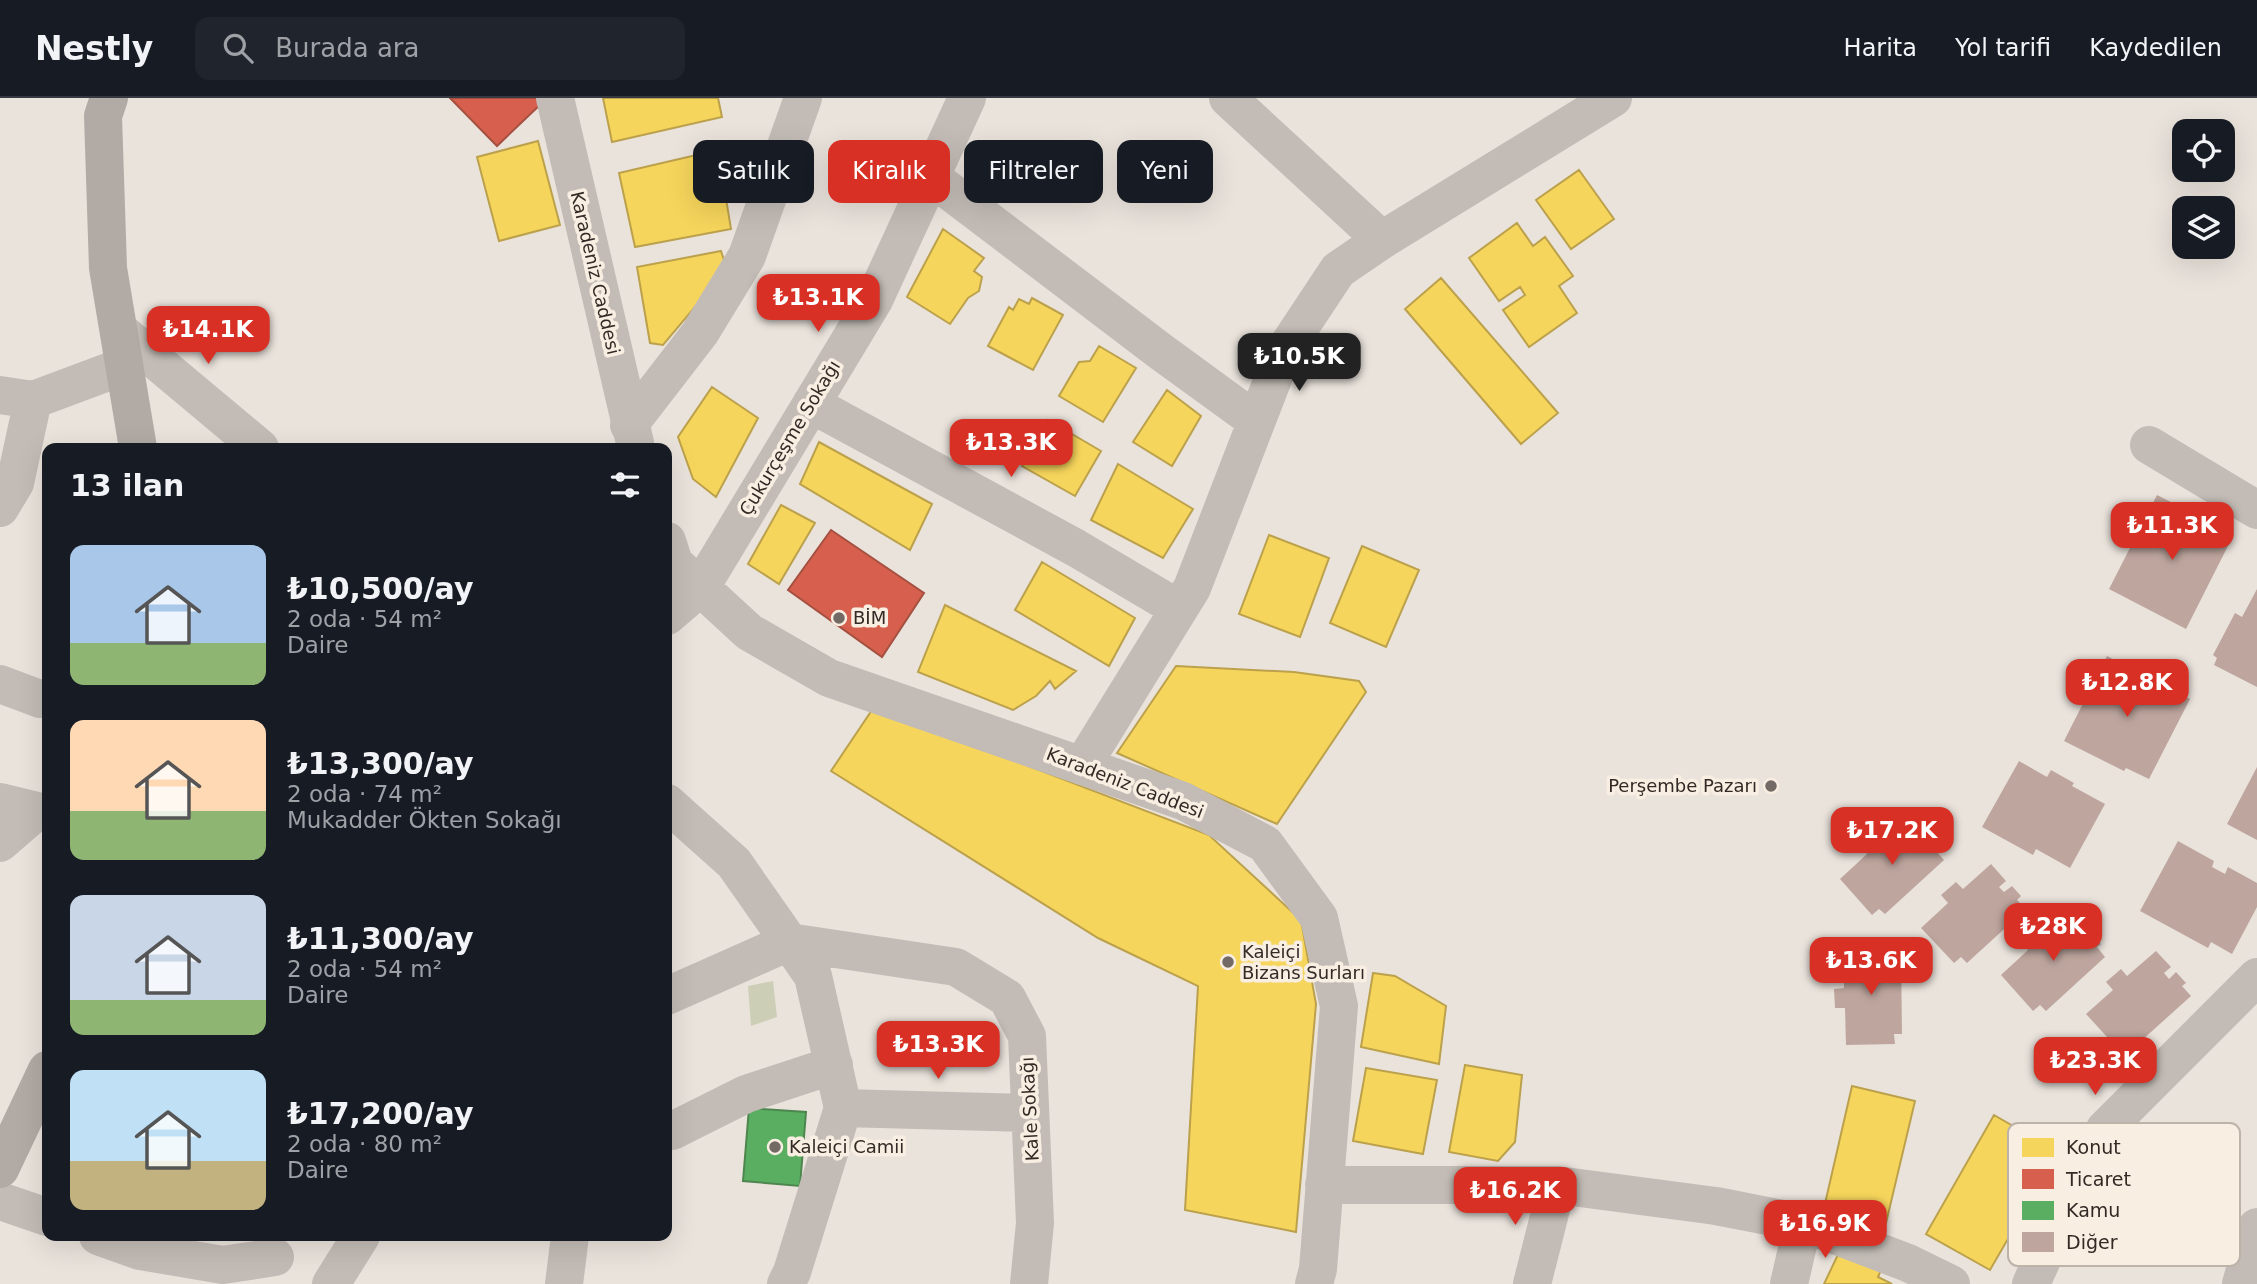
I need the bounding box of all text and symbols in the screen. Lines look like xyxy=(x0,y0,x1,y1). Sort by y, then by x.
search box xyxy=(195,17,685,80)
text: Nestly xyxy=(35,29,153,68)
icon: search xyxy=(219,29,257,67)
text: Burada ara xyxy=(275,33,419,63)
text: Harita xyxy=(1844,34,1917,62)
text: Yol tarifi xyxy=(1955,34,2051,62)
text: Kaydedilen xyxy=(2089,34,2222,62)
map controls xyxy=(2172,119,2235,259)
button: locate xyxy=(2172,119,2235,182)
chip: Satılık xyxy=(693,140,814,203)
chip: Kiralık xyxy=(828,140,950,203)
chip: Filtreler xyxy=(964,140,1103,203)
chip: Yeni xyxy=(1117,140,1213,203)
street label: Karadeniz Caddesi xyxy=(566,189,624,357)
button: layers xyxy=(2172,196,2235,259)
pin: ₺13.1K xyxy=(761,274,875,334)
text: ₺13.1K xyxy=(773,284,863,310)
pin: ₺14.1K xyxy=(151,306,265,366)
text: ₺14.1K xyxy=(163,316,253,342)
pin: ₺10.5K xyxy=(1242,334,1356,393)
text: ₺10.5K xyxy=(1254,343,1344,369)
street label: Çukurçeşme Sokağı xyxy=(735,356,844,519)
pin: ₺13.3K xyxy=(954,420,1068,479)
text: ₺13.3K xyxy=(966,429,1056,455)
icon: filters xyxy=(606,466,644,504)
text: 13 ilan xyxy=(70,468,184,503)
pin: ₺11.3K xyxy=(2115,503,2229,562)
text: ₺11.3K xyxy=(2127,512,2217,538)
text: ₺10,500/ay xyxy=(287,571,473,606)
icon: home xyxy=(126,573,210,657)
text: 2 oda · 54 m² xyxy=(287,606,442,632)
place label: BİM xyxy=(853,607,886,628)
marker: BİM xyxy=(831,610,847,626)
text: Daire xyxy=(287,632,348,658)
pin: ₺12.8K xyxy=(2070,660,2184,719)
text: ₺12.8K xyxy=(2082,669,2172,695)
street label: Karadeniz Caddesi xyxy=(1043,743,1207,822)
text: ₺13,300/ay xyxy=(287,746,473,781)
icon: home xyxy=(126,748,210,832)
place label: Perşembe Pazarı xyxy=(1608,775,1757,796)
marker: Perşembe Pazarı xyxy=(1763,778,1779,794)
text: 2 oda · 74 m² xyxy=(287,781,442,807)
text: Mukadder Ökten Sokağı xyxy=(287,807,562,833)
pin: ₺17.2K xyxy=(1835,808,1949,867)
text: ₺17.2K xyxy=(1847,817,1937,843)
pin: ₺28K xyxy=(2012,904,2094,963)
text: ₺28K xyxy=(2020,913,2086,939)
text: ₺11,300/ay xyxy=(287,921,473,956)
icon: home xyxy=(126,923,210,1007)
pin: ₺13.6K xyxy=(1814,937,1928,997)
place label: Kaleiçi Bizans Surları xyxy=(1242,941,1365,983)
text: ₺13.6K xyxy=(1826,947,1916,973)
marker: Kaleiçi Bizans Surları xyxy=(1220,954,1236,970)
text: 2 oda · 54 m² xyxy=(287,956,442,982)
text: Daire xyxy=(287,982,348,1008)
pin: ₺13.3K xyxy=(881,1021,995,1081)
text: ₺13.3K xyxy=(893,1031,983,1057)
pin: ₺23.3K xyxy=(2038,1038,2152,1097)
text: ₺23.3K xyxy=(2050,1047,2140,1073)
street label: Kale Sokağı xyxy=(1016,1056,1043,1162)
text: ₺17,200/ay xyxy=(287,1096,473,1131)
icon: home xyxy=(126,1098,210,1182)
legend xyxy=(2008,1123,2240,1266)
text: 2 oda · 80 m² xyxy=(287,1131,442,1157)
place label: Kaleiçi Camii xyxy=(789,1136,904,1157)
text: Konut xyxy=(2066,1136,2121,1158)
marker: Kaleiçi Camii xyxy=(767,1139,783,1155)
text: Daire xyxy=(287,1157,348,1183)
pin: ₺16.2K xyxy=(1458,1168,1572,1227)
text: Ticaret xyxy=(2065,1168,2131,1190)
text: ₺16.2K xyxy=(1470,1177,1560,1203)
text: Kamu xyxy=(2066,1199,2120,1221)
pin: ₺16.9K xyxy=(1768,1200,1882,1260)
text: ₺16.9K xyxy=(1780,1210,1870,1236)
text: Diğer xyxy=(2066,1231,2118,1253)

